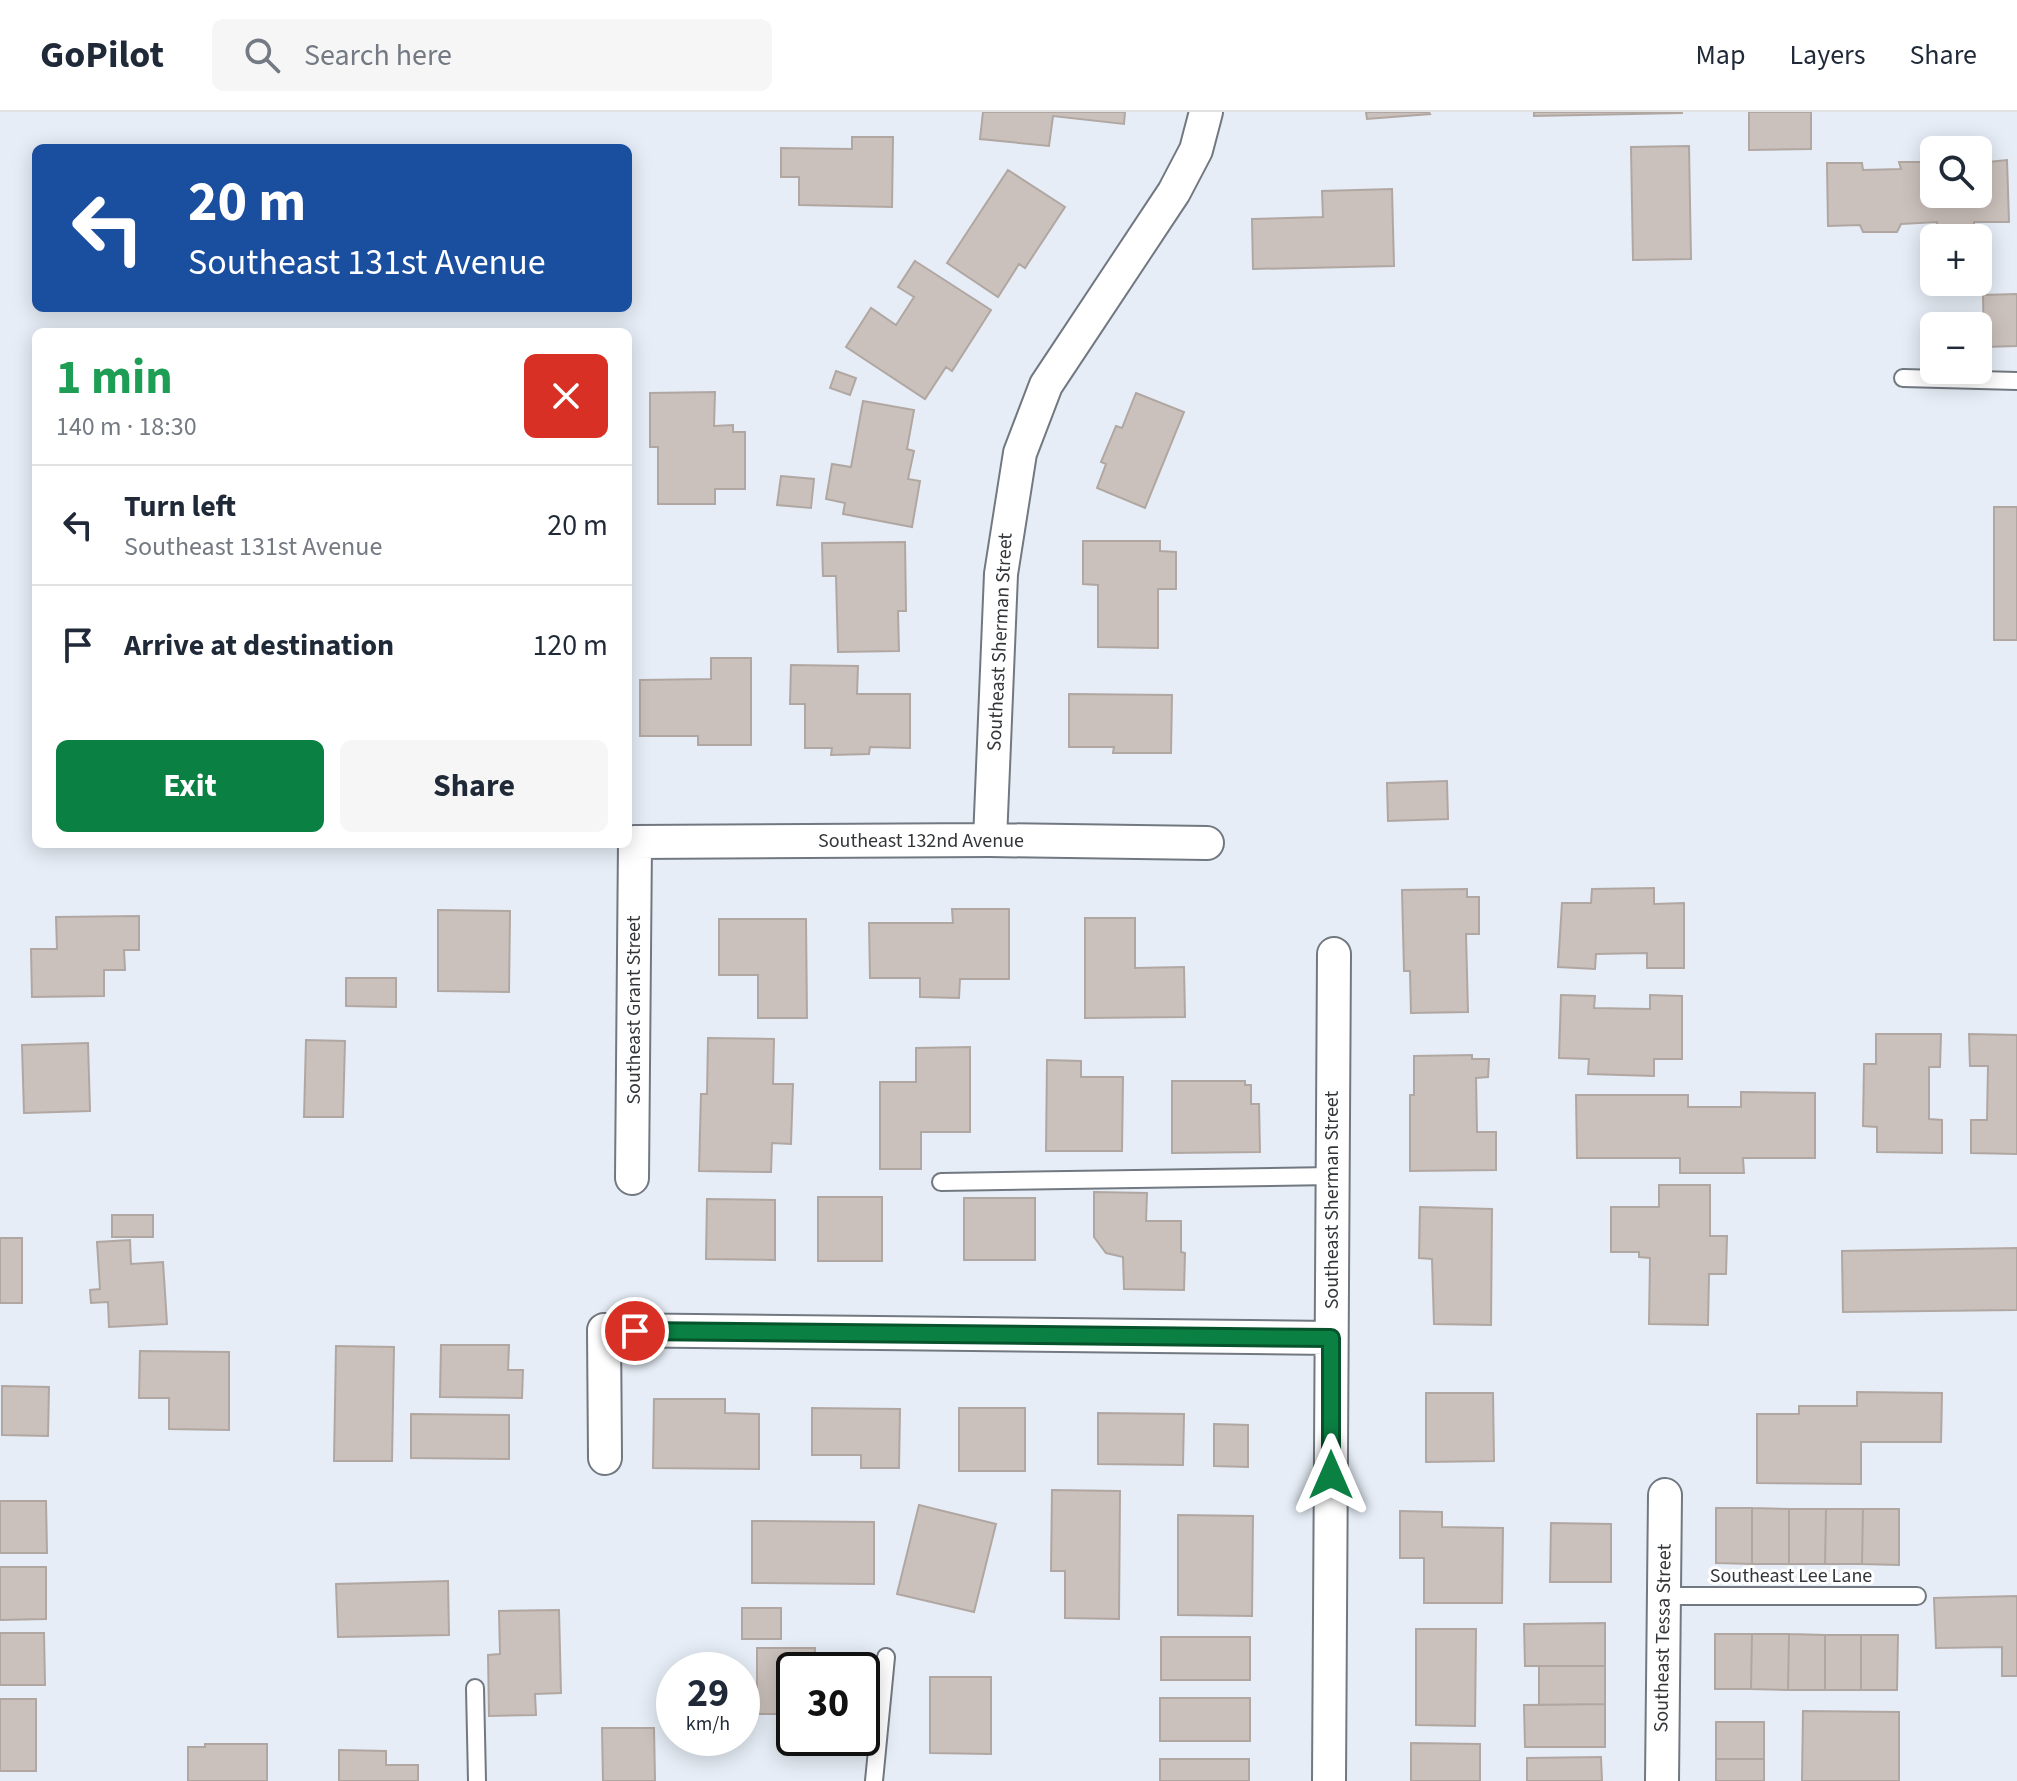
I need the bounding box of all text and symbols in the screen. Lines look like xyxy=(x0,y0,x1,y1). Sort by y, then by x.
search box xyxy=(212,19,772,91)
text: GoPilot xyxy=(40,28,164,82)
icon: search xyxy=(240,33,284,77)
text: Search here xyxy=(304,34,452,77)
text: Map xyxy=(1695,35,1745,75)
text: Layers xyxy=(1789,35,1865,75)
text: Share xyxy=(1909,35,1977,75)
map controls xyxy=(1920,136,1992,384)
button: search xyxy=(1920,136,1992,208)
text: 20 m xyxy=(188,163,306,242)
icon: left xyxy=(56,176,160,280)
button: + xyxy=(1920,224,1992,296)
text: Southeast 131st Avenue xyxy=(188,237,546,288)
button: − xyxy=(1920,312,1992,384)
text: 1 min xyxy=(56,344,173,412)
button: close xyxy=(524,354,608,438)
text: 140 m · 18:30 xyxy=(56,408,197,445)
text: Turn left xyxy=(124,485,236,528)
icon: left xyxy=(56,503,100,547)
text: 20 m xyxy=(547,504,608,547)
text: Southeast 131st Avenue xyxy=(124,528,382,565)
street label: Southeast Sherman Street xyxy=(980,532,1020,752)
icon: arrive xyxy=(56,623,100,667)
text: Arrive at destination xyxy=(124,624,394,667)
text: 120 m xyxy=(532,624,608,667)
button: Exit xyxy=(56,740,324,832)
button: Share xyxy=(340,740,608,832)
street label: Southeast 132nd Avenue xyxy=(818,827,1024,855)
street label: Southeast Grant Street xyxy=(620,915,648,1105)
street label: Southeast Sherman Street xyxy=(1318,1090,1346,1309)
pin xyxy=(601,1297,669,1365)
icon: arrive xyxy=(613,1309,657,1353)
position arrow xyxy=(1289,1433,1373,1517)
street label: Southeast Tessa Street xyxy=(1647,1543,1679,1733)
street label: Southeast Lee Lane xyxy=(1710,1562,1872,1590)
speed limit sign: 30 xyxy=(776,1652,880,1756)
text: 29 xyxy=(687,1665,729,1722)
text: km/h xyxy=(686,1710,730,1738)

